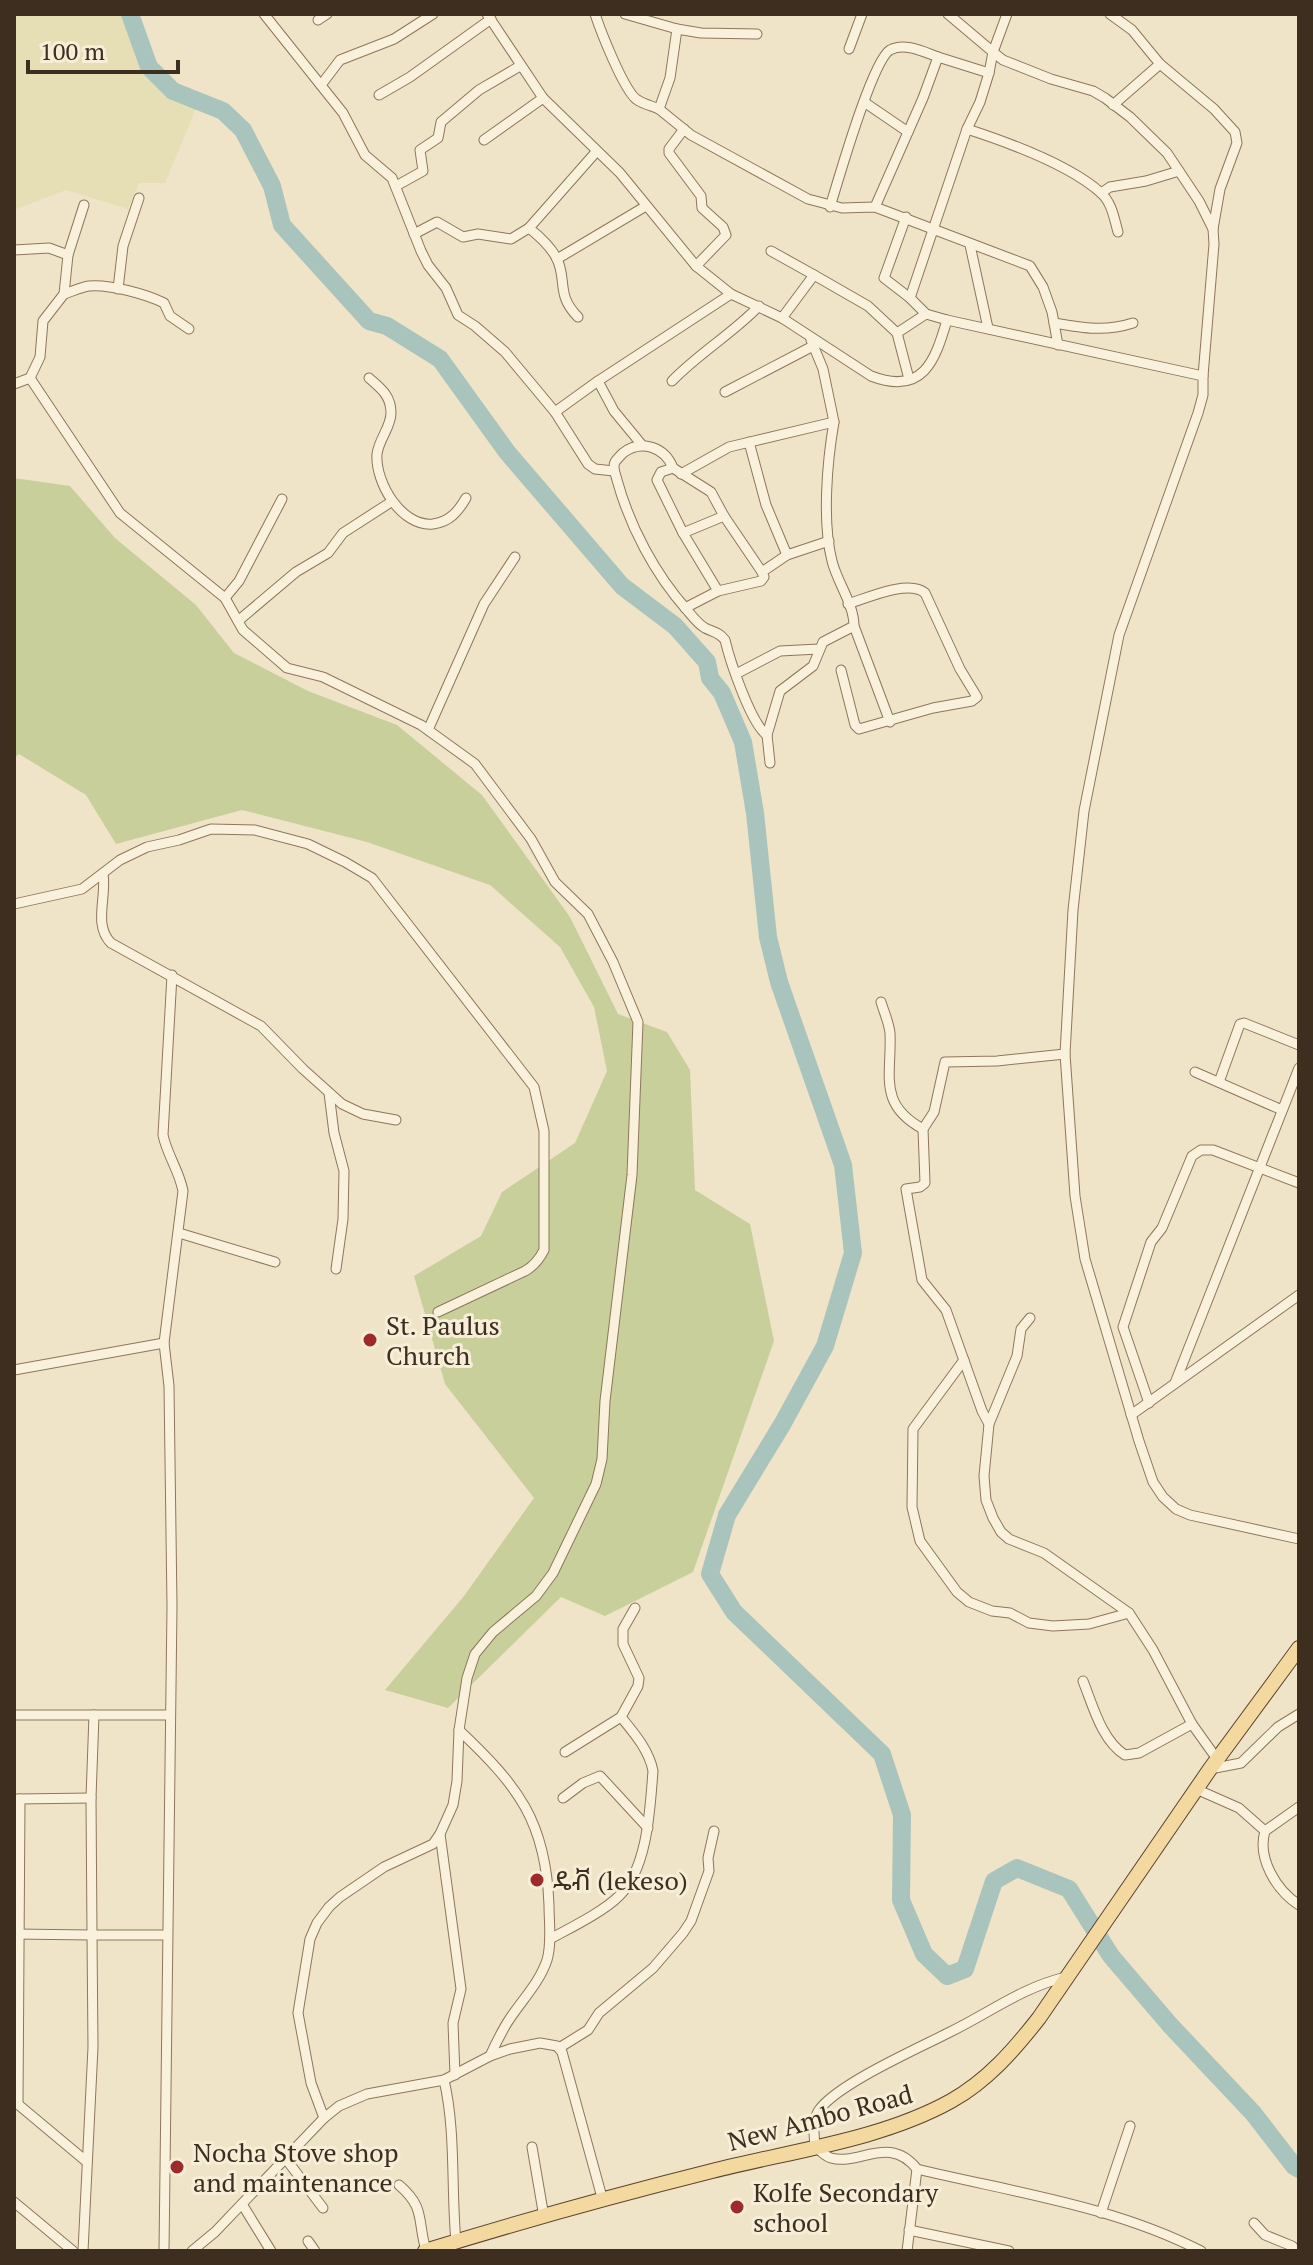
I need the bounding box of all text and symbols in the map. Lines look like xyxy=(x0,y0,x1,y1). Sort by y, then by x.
scale bar xyxy=(28,24,178,74)
text: 100 m xyxy=(40,35,105,67)
place label: St. Paulus Church xyxy=(386,1308,500,1372)
marker: St. Paulus Church xyxy=(361,1331,379,1349)
place label: ዴቭ (lekeso) xyxy=(553,1863,688,1897)
marker: ዴቭ (lekeso) xyxy=(528,1871,546,1889)
street label: New Ambo Road xyxy=(724,2076,916,2158)
place label: Nocha Stove shop and maintenance xyxy=(193,2135,398,2199)
marker: Nocha Stove shop and maintenance xyxy=(168,2158,186,2176)
place label: Kolfe Secondary school xyxy=(753,2175,939,2239)
marker: Kolfe Secondary school xyxy=(728,2198,746,2216)

